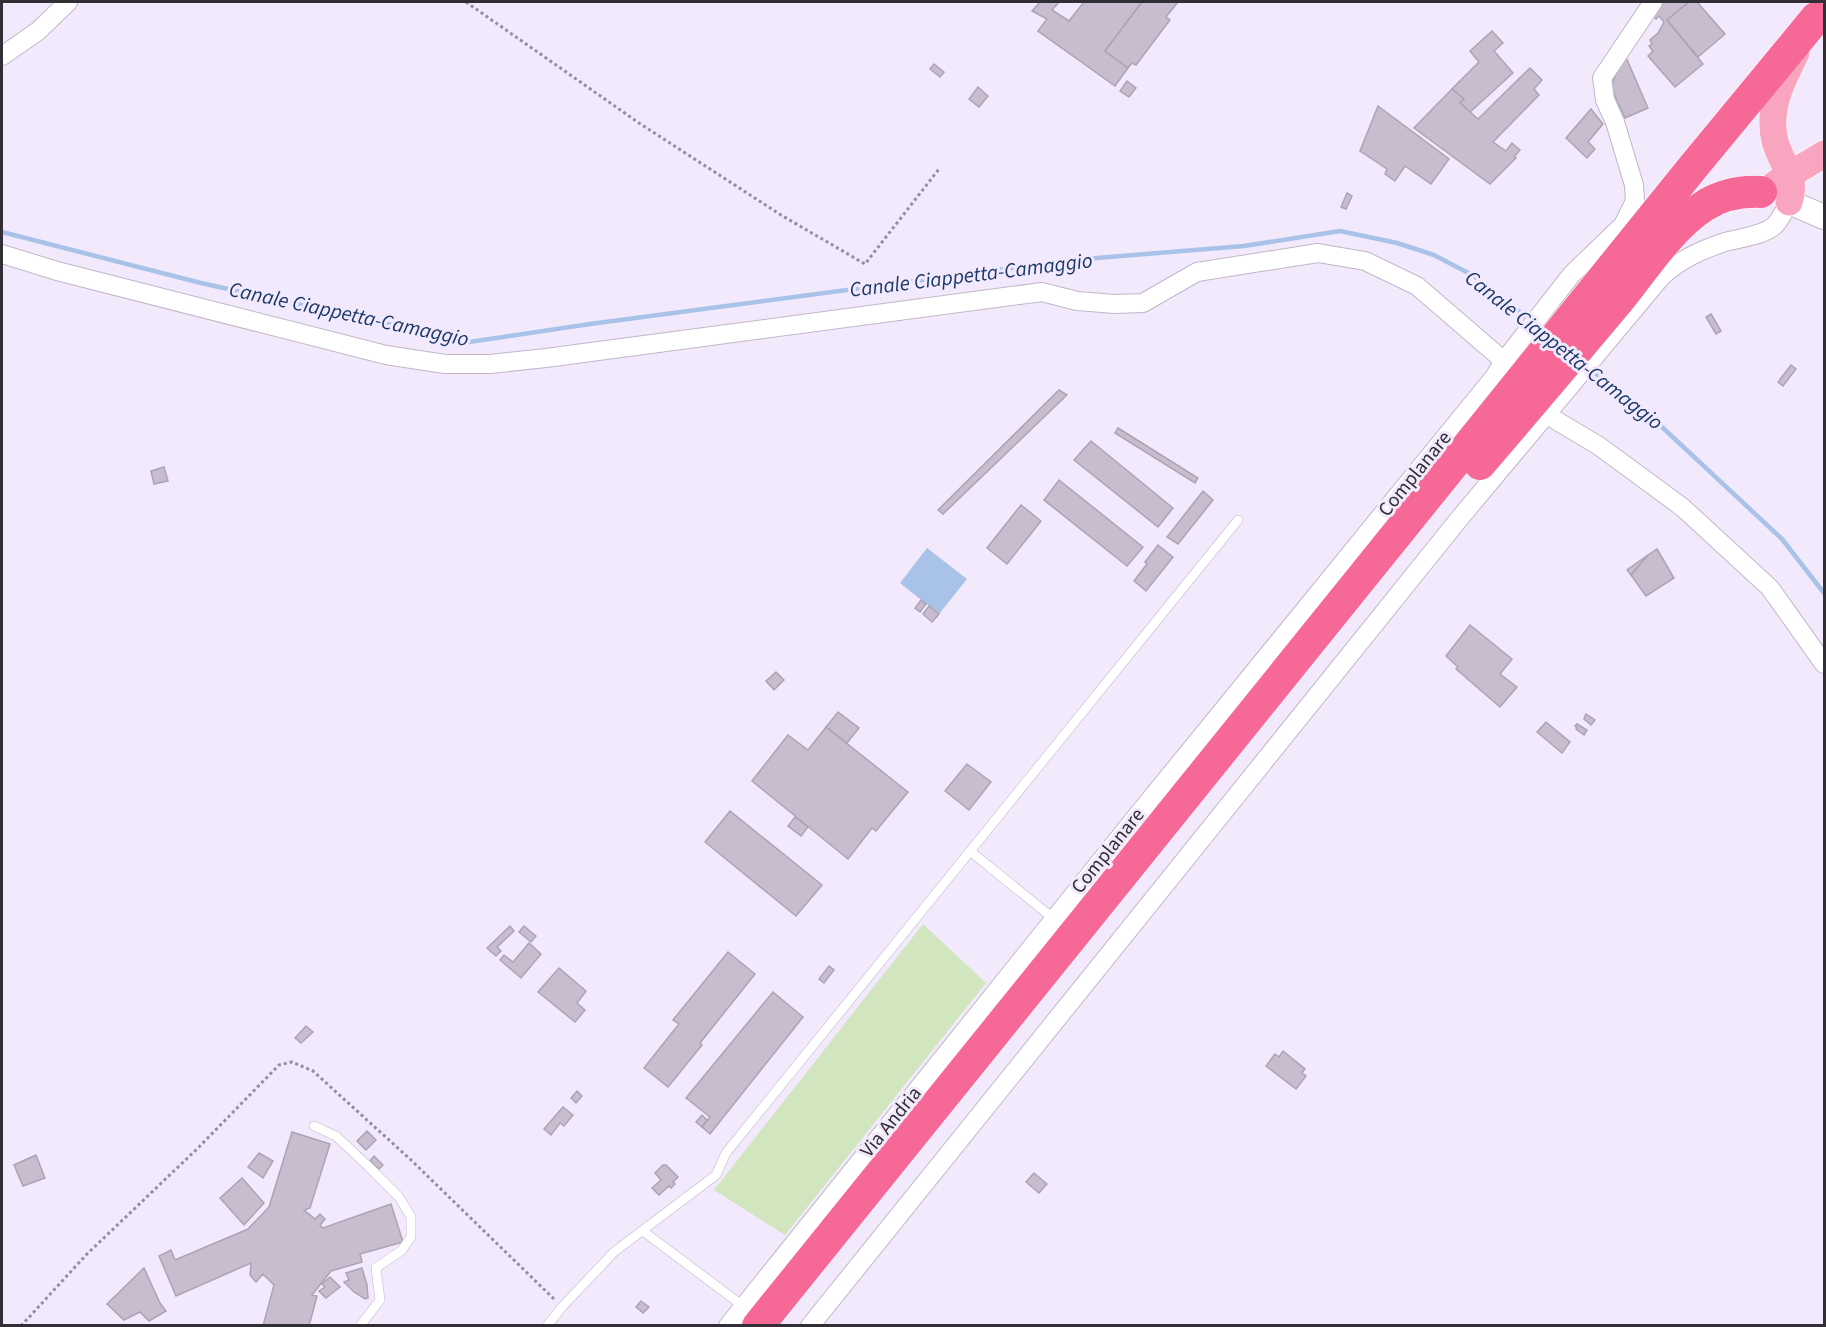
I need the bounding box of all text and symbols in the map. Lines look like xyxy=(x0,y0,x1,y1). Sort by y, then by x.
water label: Canale Ciappetta-Camaggio xyxy=(848,245,1094,305)
water label: Canale Ciappetta-Camaggio xyxy=(1458,263,1670,437)
water label: Canale Ciappetta-Camaggio xyxy=(226,274,472,354)
street label: Complanare xyxy=(1372,425,1458,523)
street label: Complanare xyxy=(1065,802,1151,900)
street label: Via Andria xyxy=(854,1080,928,1164)

